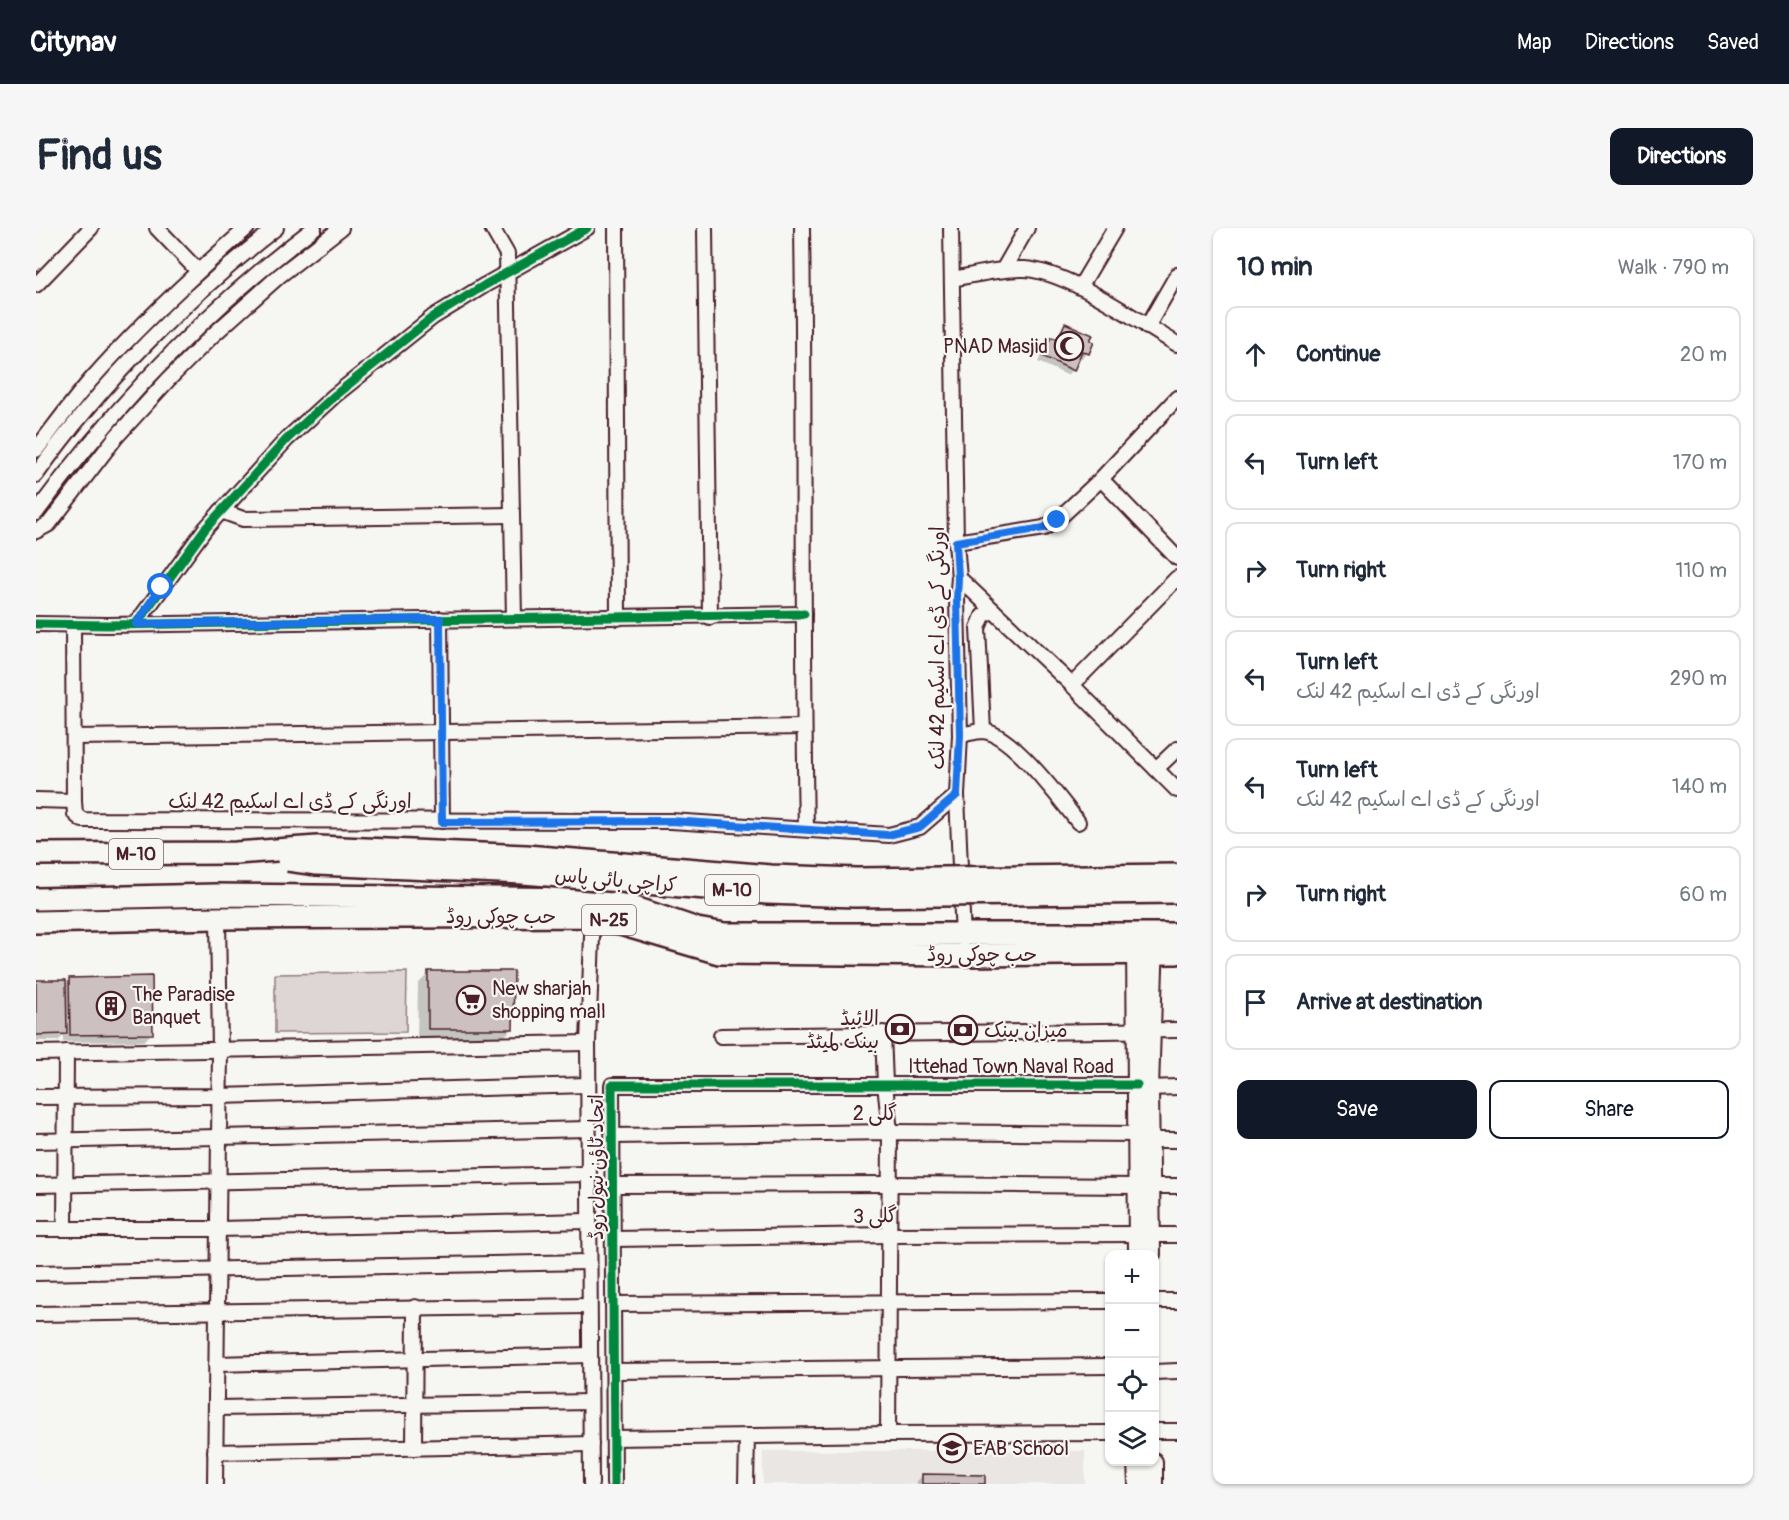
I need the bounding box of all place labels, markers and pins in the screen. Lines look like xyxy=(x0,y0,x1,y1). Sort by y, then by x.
mosque icon: PNAD Masjid xyxy=(1053,330,1085,362)
place label: PNAD Masjid xyxy=(943,334,1048,359)
place label: New sharjah shopping mall xyxy=(492,976,606,1024)
place label: The Paradise Banquet xyxy=(132,982,235,1030)
supermarket icon: New sharjah shopping mall xyxy=(455,984,487,1016)
building icon: The Paradise Banquet xyxy=(95,990,127,1022)
place label: الائیڈ بینک لمیٹڈ xyxy=(806,1006,879,1054)
bank icon: الائیڈ بینک لمیٹڈ xyxy=(884,1013,916,1045)
bank icon: میزان بینک xyxy=(947,1014,979,1046)
place label: میزان بینک xyxy=(984,1018,1068,1043)
school or university icon: EAB School xyxy=(936,1432,968,1464)
place label: EAB School xyxy=(973,1436,1069,1461)

